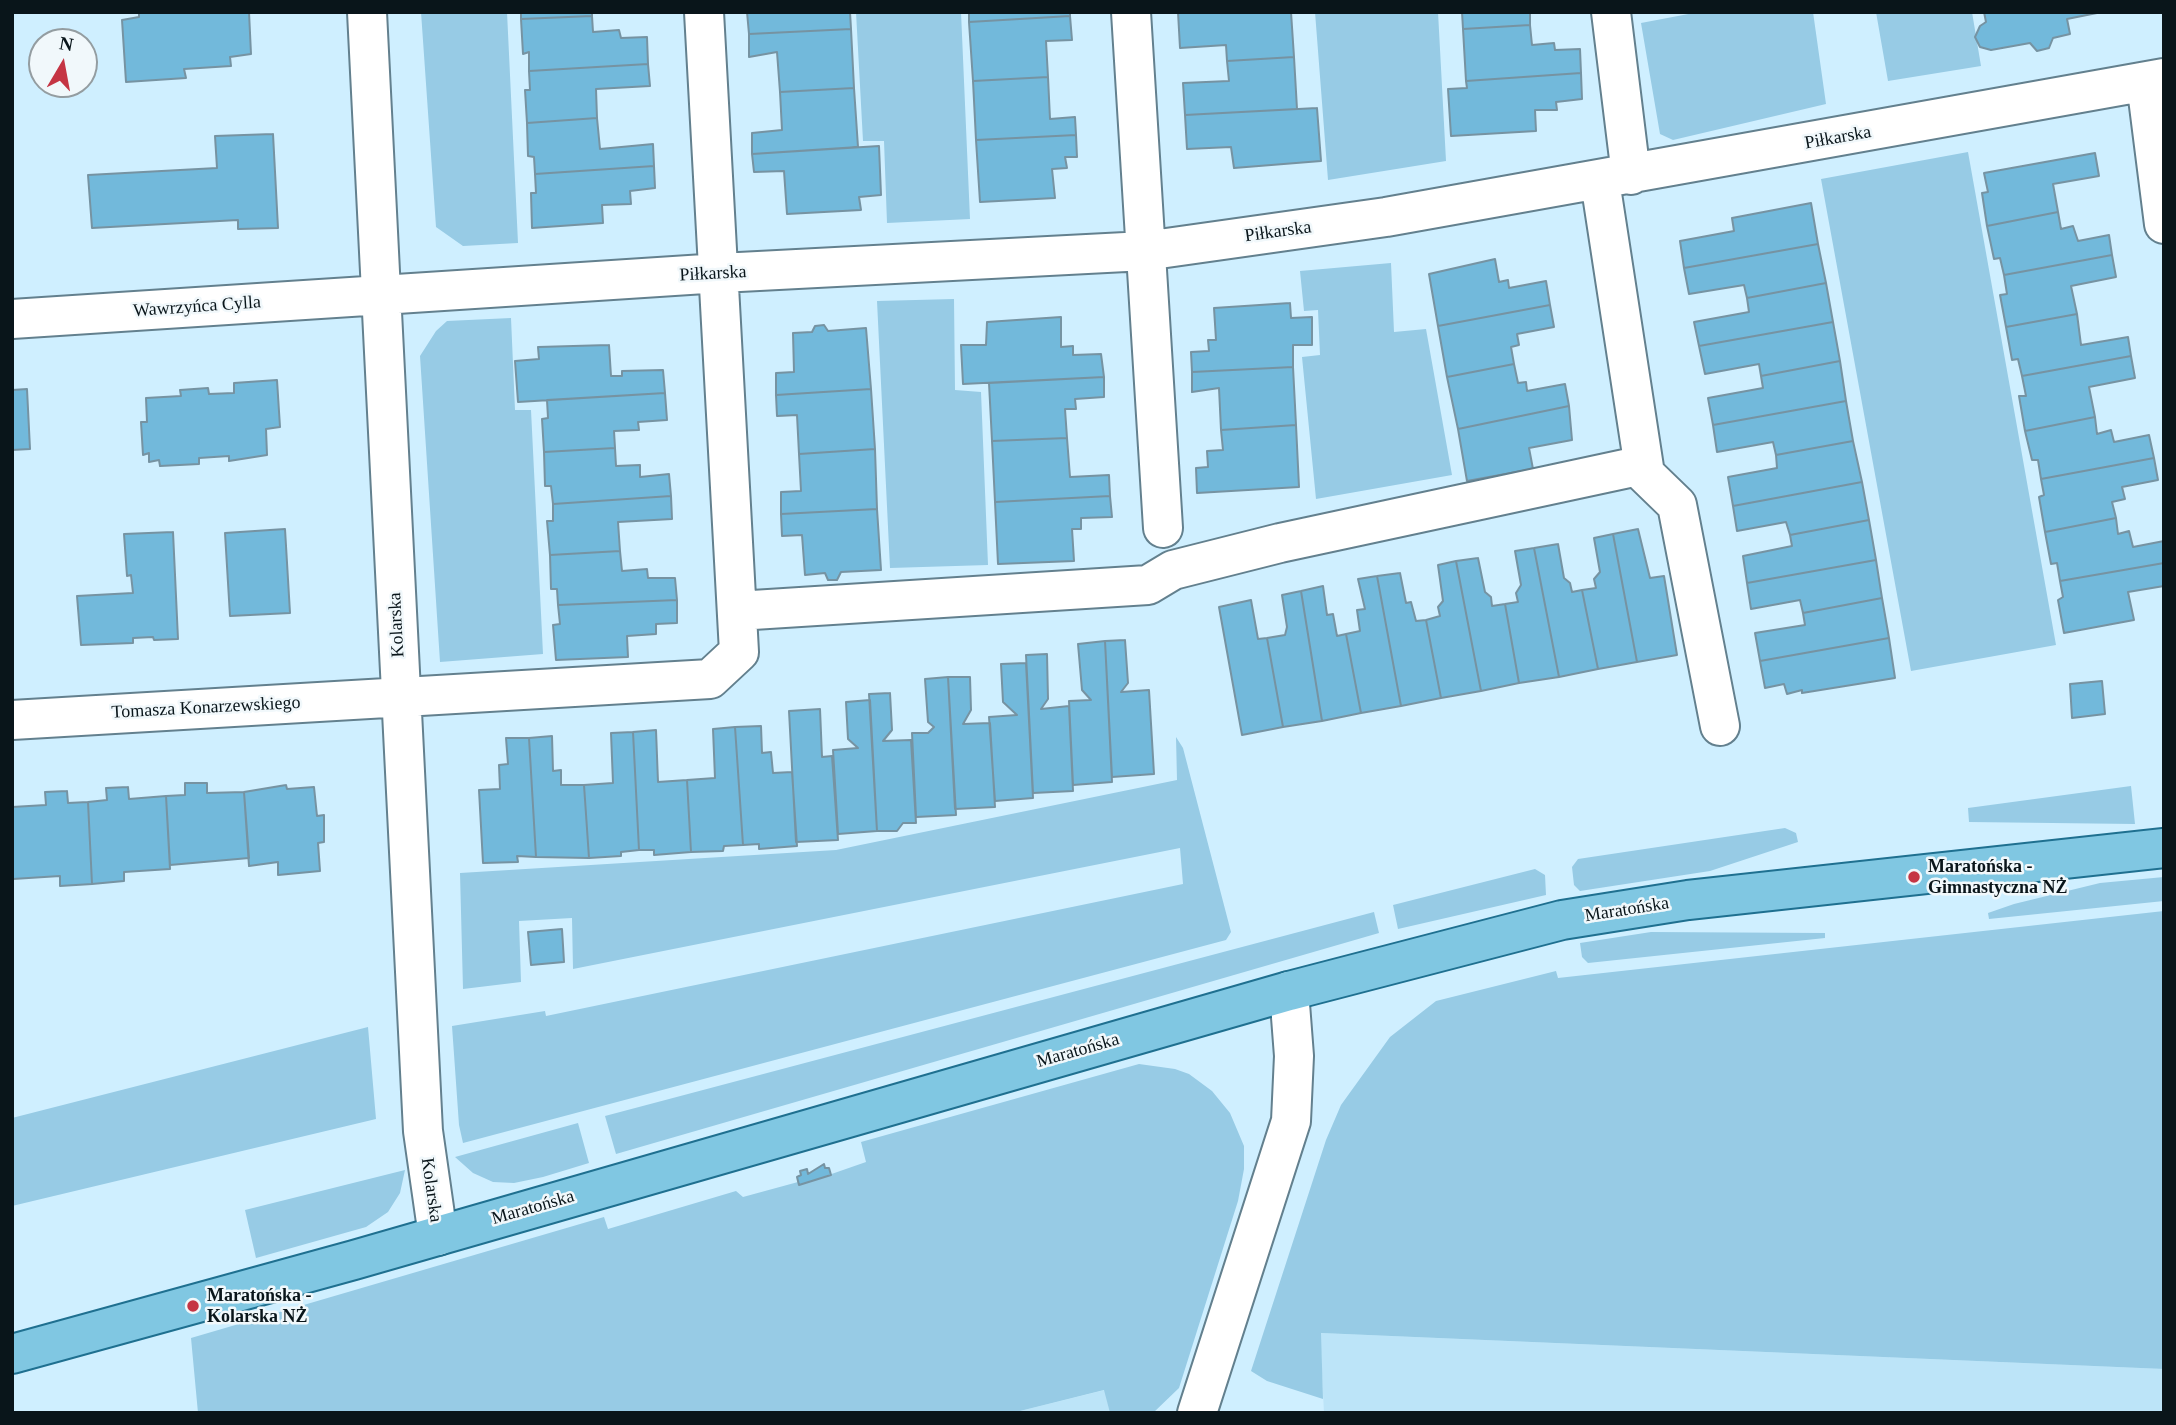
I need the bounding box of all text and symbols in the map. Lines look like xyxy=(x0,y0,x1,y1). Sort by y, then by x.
north arrow xyxy=(28,28,98,98)
text: N xyxy=(58,32,75,55)
street label: Piłkarska xyxy=(1803,122,1873,154)
street label: Piłkarska xyxy=(1243,217,1313,247)
street label: Piłkarska xyxy=(679,261,747,287)
street label: Wawrzyńca Cylla xyxy=(132,292,262,322)
street label: Kolarska xyxy=(385,592,409,658)
street label: Tomasza Konarzewskiego xyxy=(111,692,301,724)
place label: Maratońska - Gimnastyczna NŻ xyxy=(1928,856,2068,898)
marker: Maratońska - Gimnastyczna NŻ xyxy=(1906,869,1922,885)
street label: Maratońska xyxy=(1583,893,1671,927)
street label: Maratońska xyxy=(1034,1029,1122,1073)
street label: Kolarska xyxy=(416,1156,446,1224)
street label: Maratońska xyxy=(489,1186,577,1230)
place label: Maratońska - Kolarska NŻ xyxy=(207,1285,311,1328)
marker: Maratońska - Kolarska NŻ xyxy=(185,1298,201,1314)

